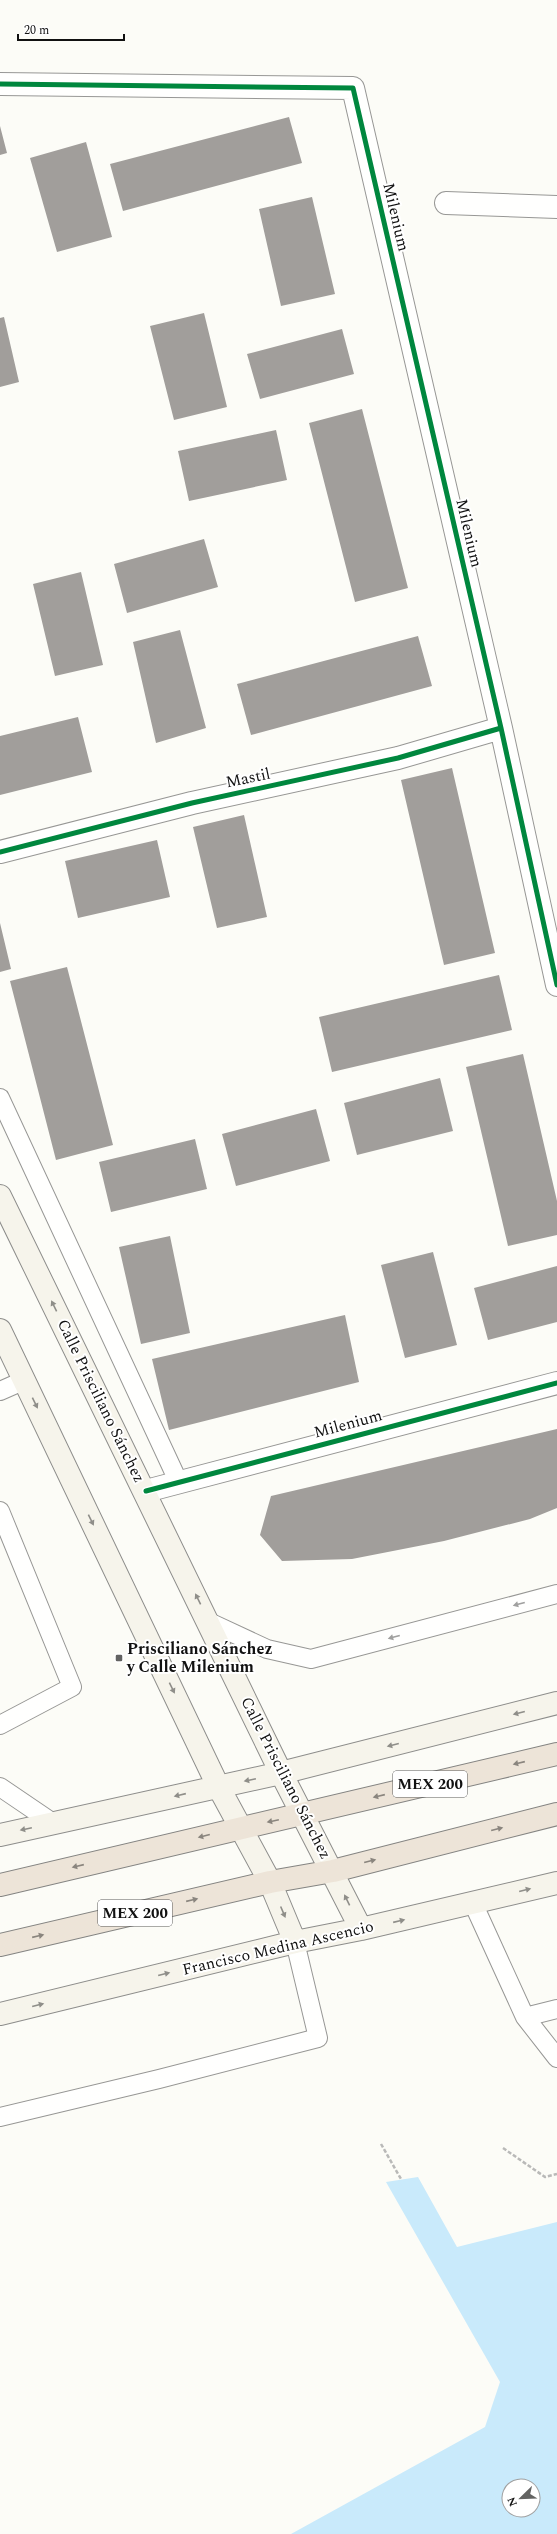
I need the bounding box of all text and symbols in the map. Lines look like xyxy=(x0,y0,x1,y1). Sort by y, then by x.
scale bar xyxy=(18,16,124,42)
text: 20 m xyxy=(24,21,49,40)
street label: Milenium xyxy=(376,180,416,254)
street label: Milenium xyxy=(449,496,489,570)
street label: Mastil xyxy=(223,762,273,794)
one-way arrow xyxy=(51,1301,57,1312)
street label: Calle Prisciliano Sánchez xyxy=(51,1315,151,1487)
one-way arrow xyxy=(32,1397,38,1408)
street label: Milenium xyxy=(311,1403,385,1445)
one-way arrow xyxy=(88,1514,94,1526)
one-way arrow xyxy=(195,1593,201,1605)
one-way arrow xyxy=(513,1601,525,1607)
one-way arrow xyxy=(387,1635,400,1641)
place label: Prisciliano Sánchez y Calle Milenium xyxy=(126,1637,272,1679)
marker: Prisciliano Sánchez y Calle Milenium xyxy=(114,1653,124,1663)
one-way arrow xyxy=(169,1682,175,1693)
street label: Calle Prisciliano Sánchez xyxy=(235,1693,337,1863)
one-way arrow xyxy=(513,1710,525,1716)
one-way arrow xyxy=(387,1742,399,1748)
one-way arrow xyxy=(513,1760,525,1766)
road number: MEX 200 xyxy=(393,1771,467,1797)
one-way arrow xyxy=(244,1777,256,1783)
one-way arrow xyxy=(174,1792,187,1798)
one-way arrow xyxy=(373,1794,385,1800)
one-way arrow xyxy=(267,1818,279,1824)
one-way arrow xyxy=(20,1826,32,1832)
one-way arrow xyxy=(490,1826,503,1832)
one-way arrow xyxy=(198,1834,211,1840)
one-way arrow xyxy=(365,1858,377,1864)
one-way arrow xyxy=(72,1864,84,1870)
one-way arrow xyxy=(519,1887,531,1893)
one-way arrow xyxy=(344,1894,350,1906)
one-way arrow xyxy=(186,1897,198,1903)
road number: MEX 200 xyxy=(98,1900,172,1926)
one-way arrow xyxy=(280,1906,286,1918)
street label: Francisco Medina Ascencio xyxy=(180,1914,376,1982)
one-way arrow xyxy=(393,1917,405,1923)
one-way arrow xyxy=(32,1932,44,1938)
one-way arrow xyxy=(158,1970,170,1976)
one-way arrow xyxy=(32,2001,44,2007)
north arrow xyxy=(501,2478,541,2518)
text: N xyxy=(503,2494,522,2509)

